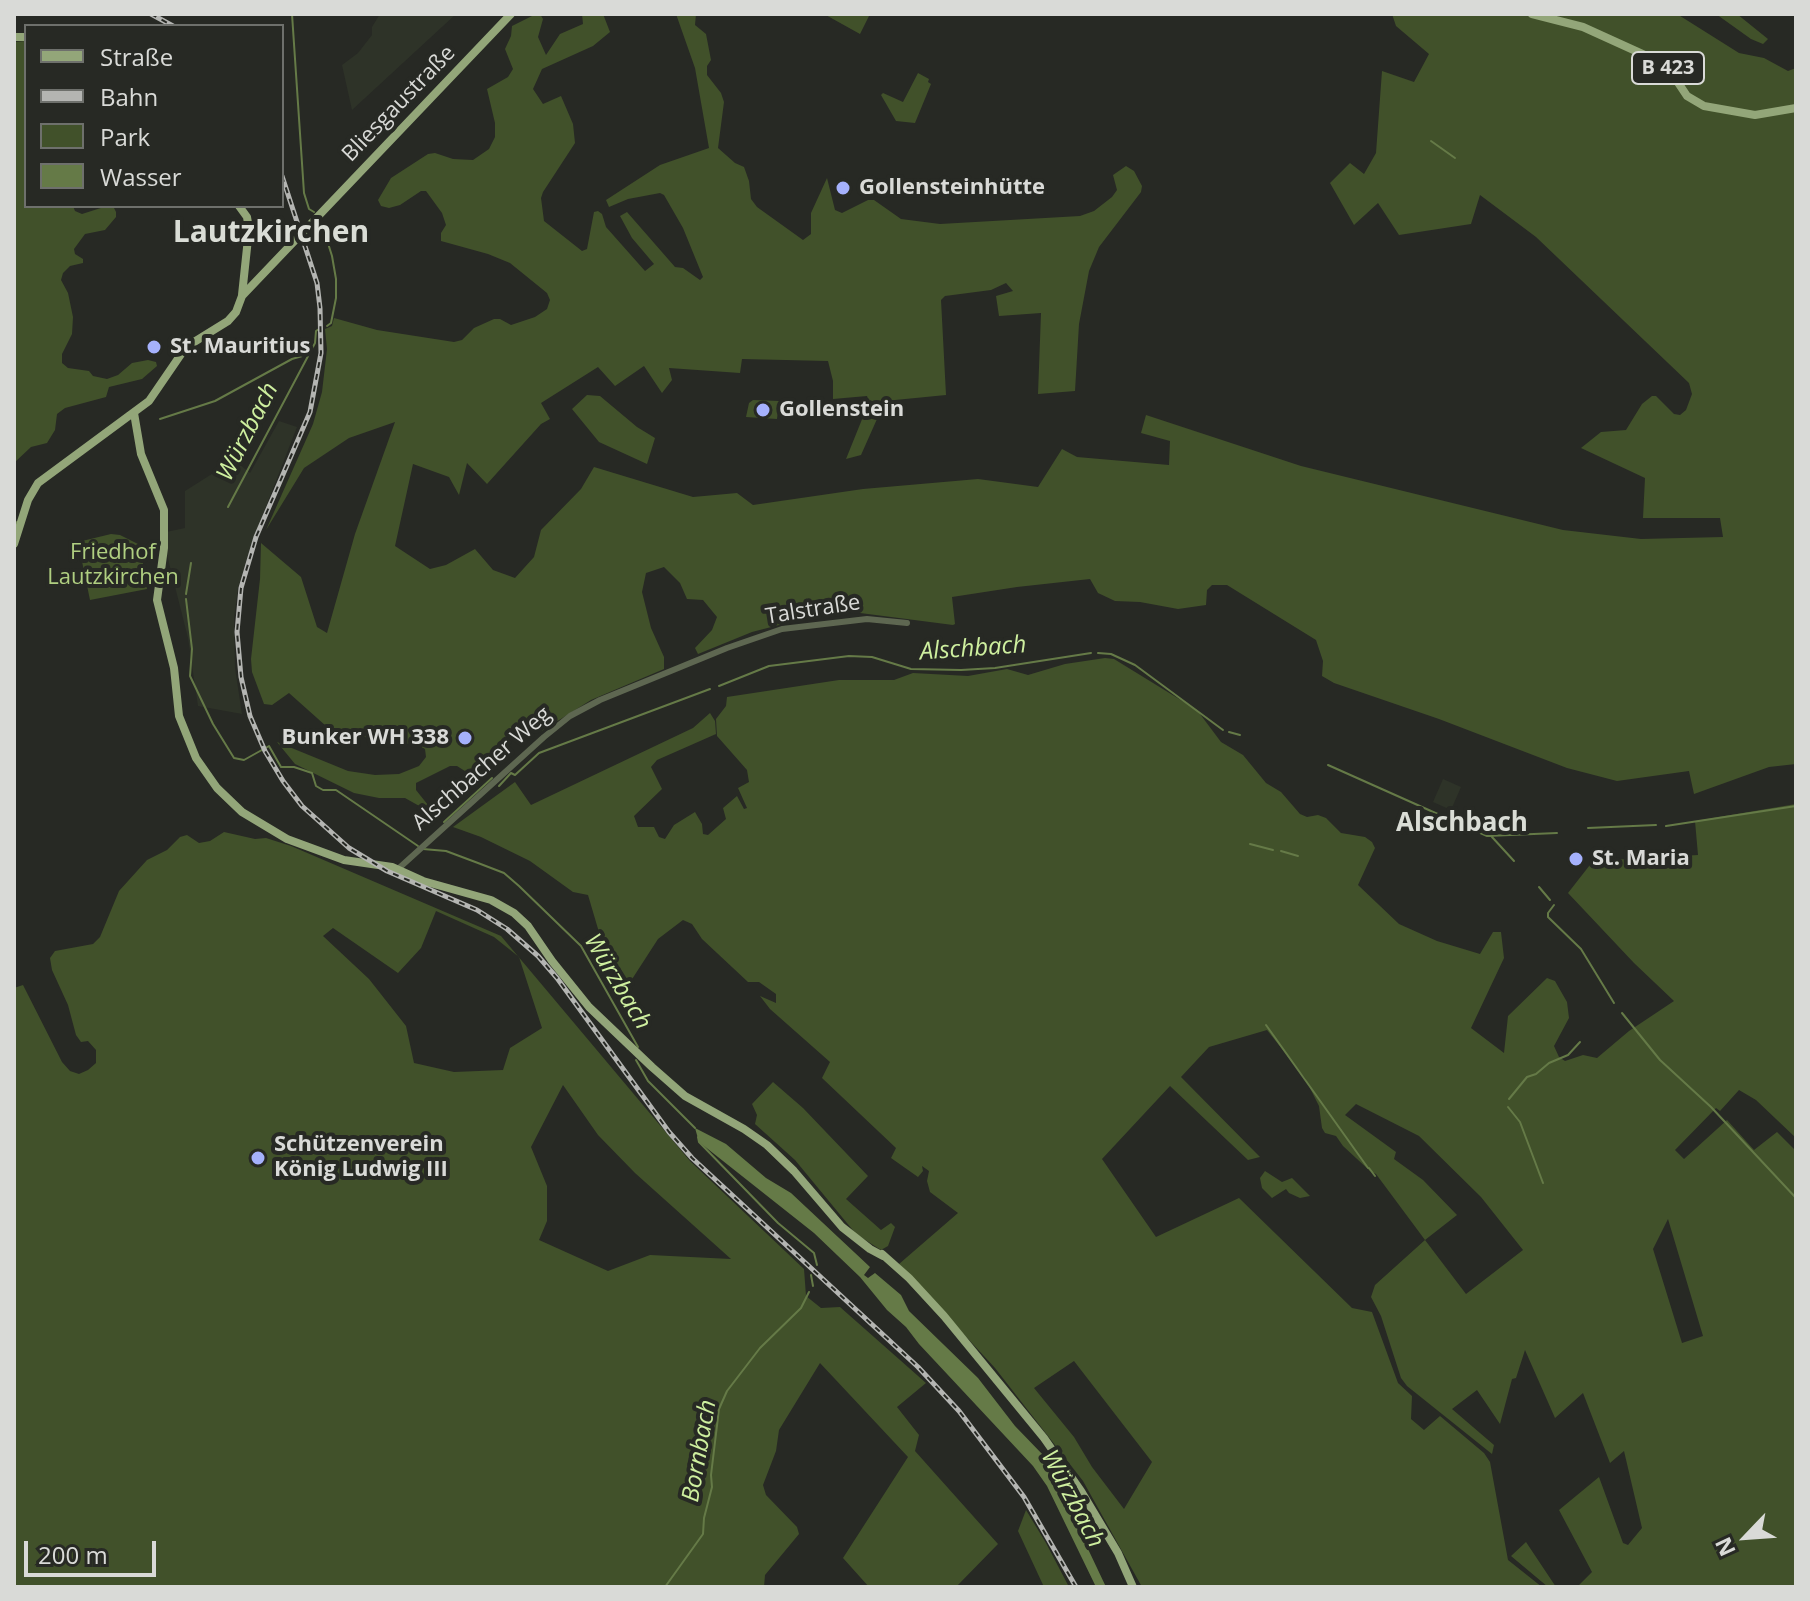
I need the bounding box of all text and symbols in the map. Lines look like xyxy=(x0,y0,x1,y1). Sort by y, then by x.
legend xyxy=(24,24,284,208)
text: Straße xyxy=(100,40,173,73)
street label: Bliesgaustraße xyxy=(337,40,461,168)
road number: B 423 xyxy=(1632,52,1704,84)
text: Bahn xyxy=(100,80,158,113)
text: Park xyxy=(100,120,150,153)
text: Wasser xyxy=(100,160,182,193)
place label: Gollensteinhütte xyxy=(859,175,1045,201)
marker: Gollensteinhütte xyxy=(834,179,852,197)
district label: Lautzkirchen xyxy=(173,215,369,251)
place label: St. Mauritius xyxy=(170,334,311,360)
marker: St. Mauritius xyxy=(145,338,163,356)
water label: Würzbach xyxy=(211,378,285,486)
place label: Gollenstein xyxy=(779,397,904,423)
marker: Gollenstein xyxy=(754,401,772,419)
park label: Friedhof Lautzkirchen xyxy=(47,540,179,592)
street label: Talstraße xyxy=(764,589,862,631)
water label: Alschbach xyxy=(919,631,1027,667)
street label: Alschbacher Weg xyxy=(407,702,557,836)
place label: Bunker WH 338 xyxy=(281,725,449,751)
marker: Bunker WH 338 xyxy=(456,729,474,747)
district label: Alschbach xyxy=(1396,808,1528,840)
place label: St. Maria xyxy=(1592,846,1690,872)
marker: St. Maria xyxy=(1567,850,1585,868)
water label: Würzbach xyxy=(577,929,657,1035)
place label: Schützenverein König Ludwig III xyxy=(274,1132,448,1184)
marker: Schützenverein König Ludwig III xyxy=(249,1149,267,1167)
water label: Bornbach xyxy=(677,1398,723,1504)
water label: Würzbach xyxy=(1034,1445,1110,1553)
north arrow xyxy=(1706,1497,1786,1577)
scale bar xyxy=(28,1525,160,1575)
text: N xyxy=(1707,1533,1742,1562)
text: 200 m xyxy=(38,1538,108,1571)

